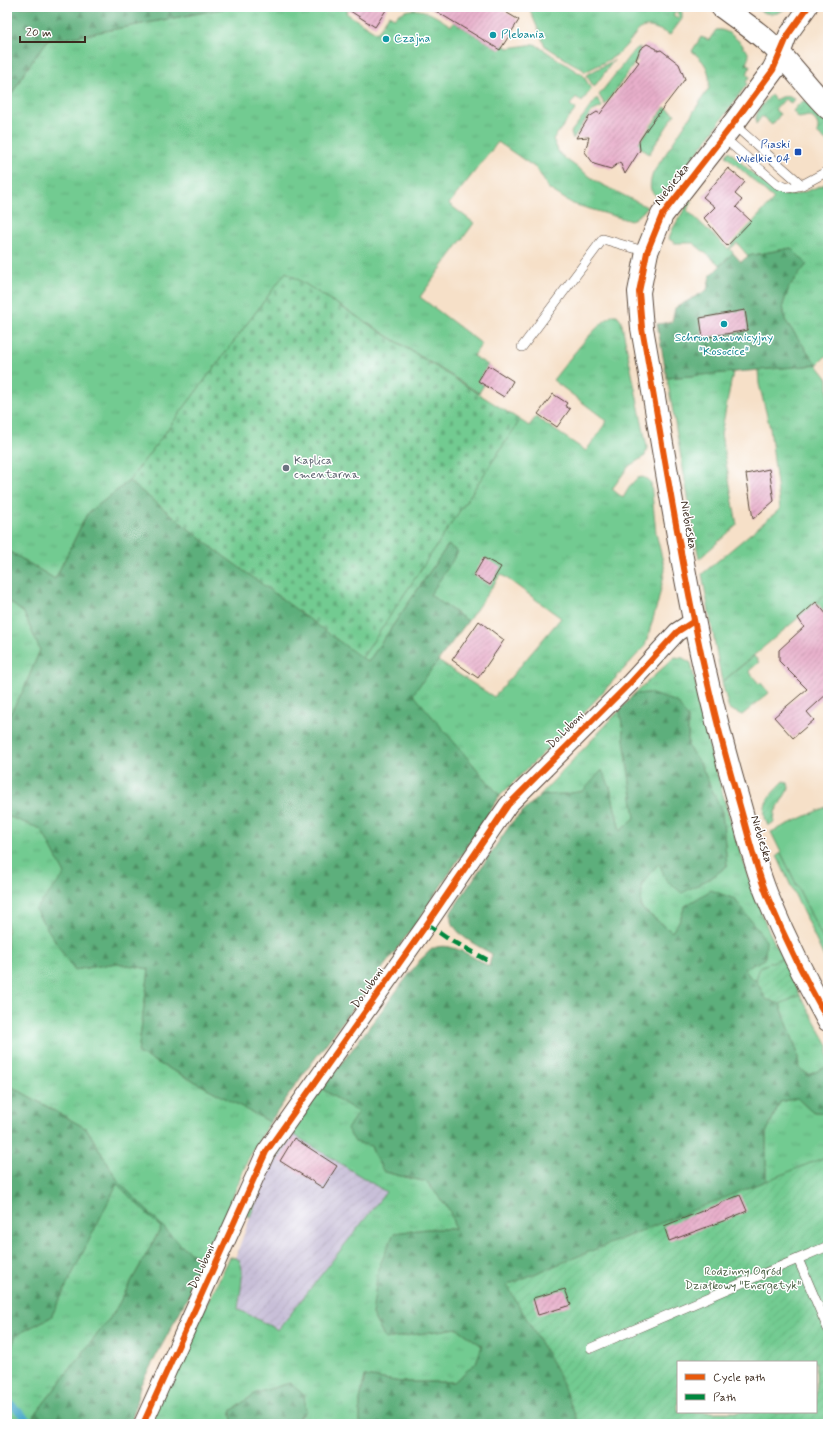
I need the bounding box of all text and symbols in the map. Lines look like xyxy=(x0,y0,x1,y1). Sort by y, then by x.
scale bar xyxy=(20,18,85,44)
text: 20 m xyxy=(26,25,52,41)
place label: Plebania xyxy=(501,27,545,43)
marker: Plebania xyxy=(488,30,498,40)
place label: Czajna xyxy=(394,31,431,47)
marker: Czajna xyxy=(381,34,391,44)
place label: Piaski Wielkie 04 xyxy=(736,137,790,167)
marker: Piaski Wielkie 04 xyxy=(793,147,803,157)
street label: Niebieska xyxy=(651,161,693,209)
marker: Schron amunicyjny "Kosocice" xyxy=(719,319,729,329)
place label: Schron amunicyjny "Kosocice" xyxy=(675,330,773,360)
place label: Kaplica cmentarna xyxy=(294,453,360,483)
marker: Kaplica cmentarna xyxy=(281,463,291,473)
street label: Niebieska xyxy=(676,500,700,550)
street label: Do Luboni xyxy=(544,707,589,752)
street label: Niebieska xyxy=(746,813,776,865)
street label: Do Luboni xyxy=(348,964,388,1012)
street label: Do Luboni xyxy=(185,1242,219,1292)
park label: Rodzinny Ogród Działkowy "Energetyk" xyxy=(685,1264,801,1294)
legend xyxy=(677,1361,817,1413)
text: Cycle path xyxy=(713,1370,765,1386)
text: Path xyxy=(713,1390,736,1406)

